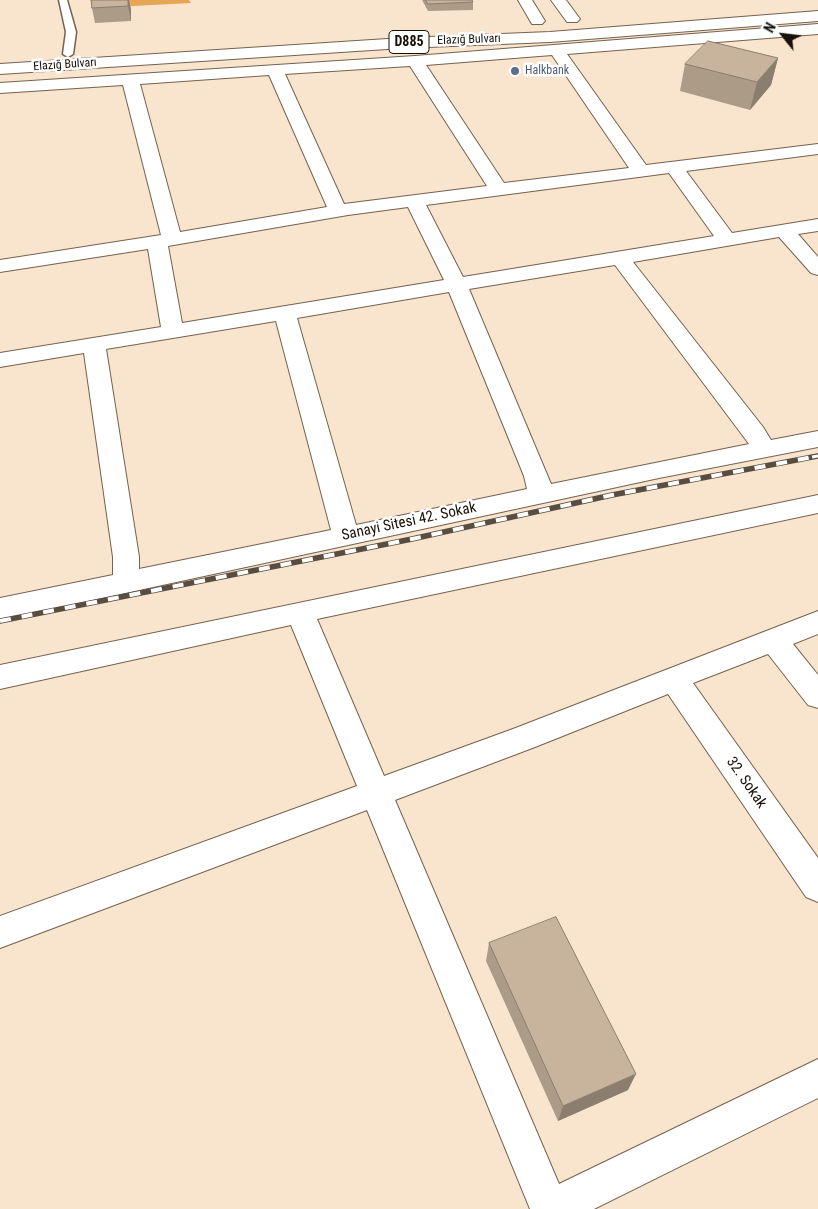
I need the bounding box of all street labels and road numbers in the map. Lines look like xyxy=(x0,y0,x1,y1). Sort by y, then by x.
road number: D885 xyxy=(389,31,429,54)
street label: Elazığ Bulvarı xyxy=(437,32,501,48)
street label: Elazığ Bulvarı xyxy=(33,56,97,74)
street label: Sanayi Sitesi 42. Sokak xyxy=(340,499,478,545)
street label: 32. Sokak xyxy=(722,754,770,812)

